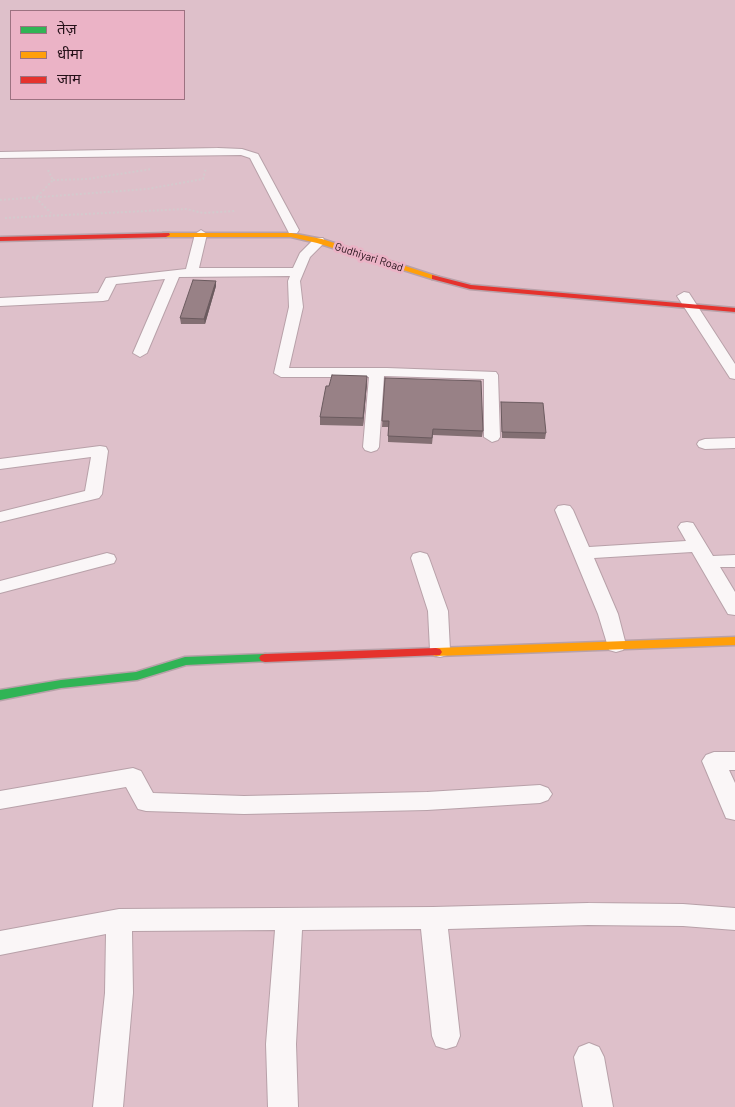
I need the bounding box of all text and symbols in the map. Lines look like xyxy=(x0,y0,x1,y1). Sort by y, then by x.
legend xyxy=(10,10,185,100)
text: तेज़ xyxy=(57,19,77,37)
text: धीमा xyxy=(57,44,83,62)
text: जाम xyxy=(57,69,81,87)
street label: Gudhiyari Road xyxy=(333,240,405,274)

